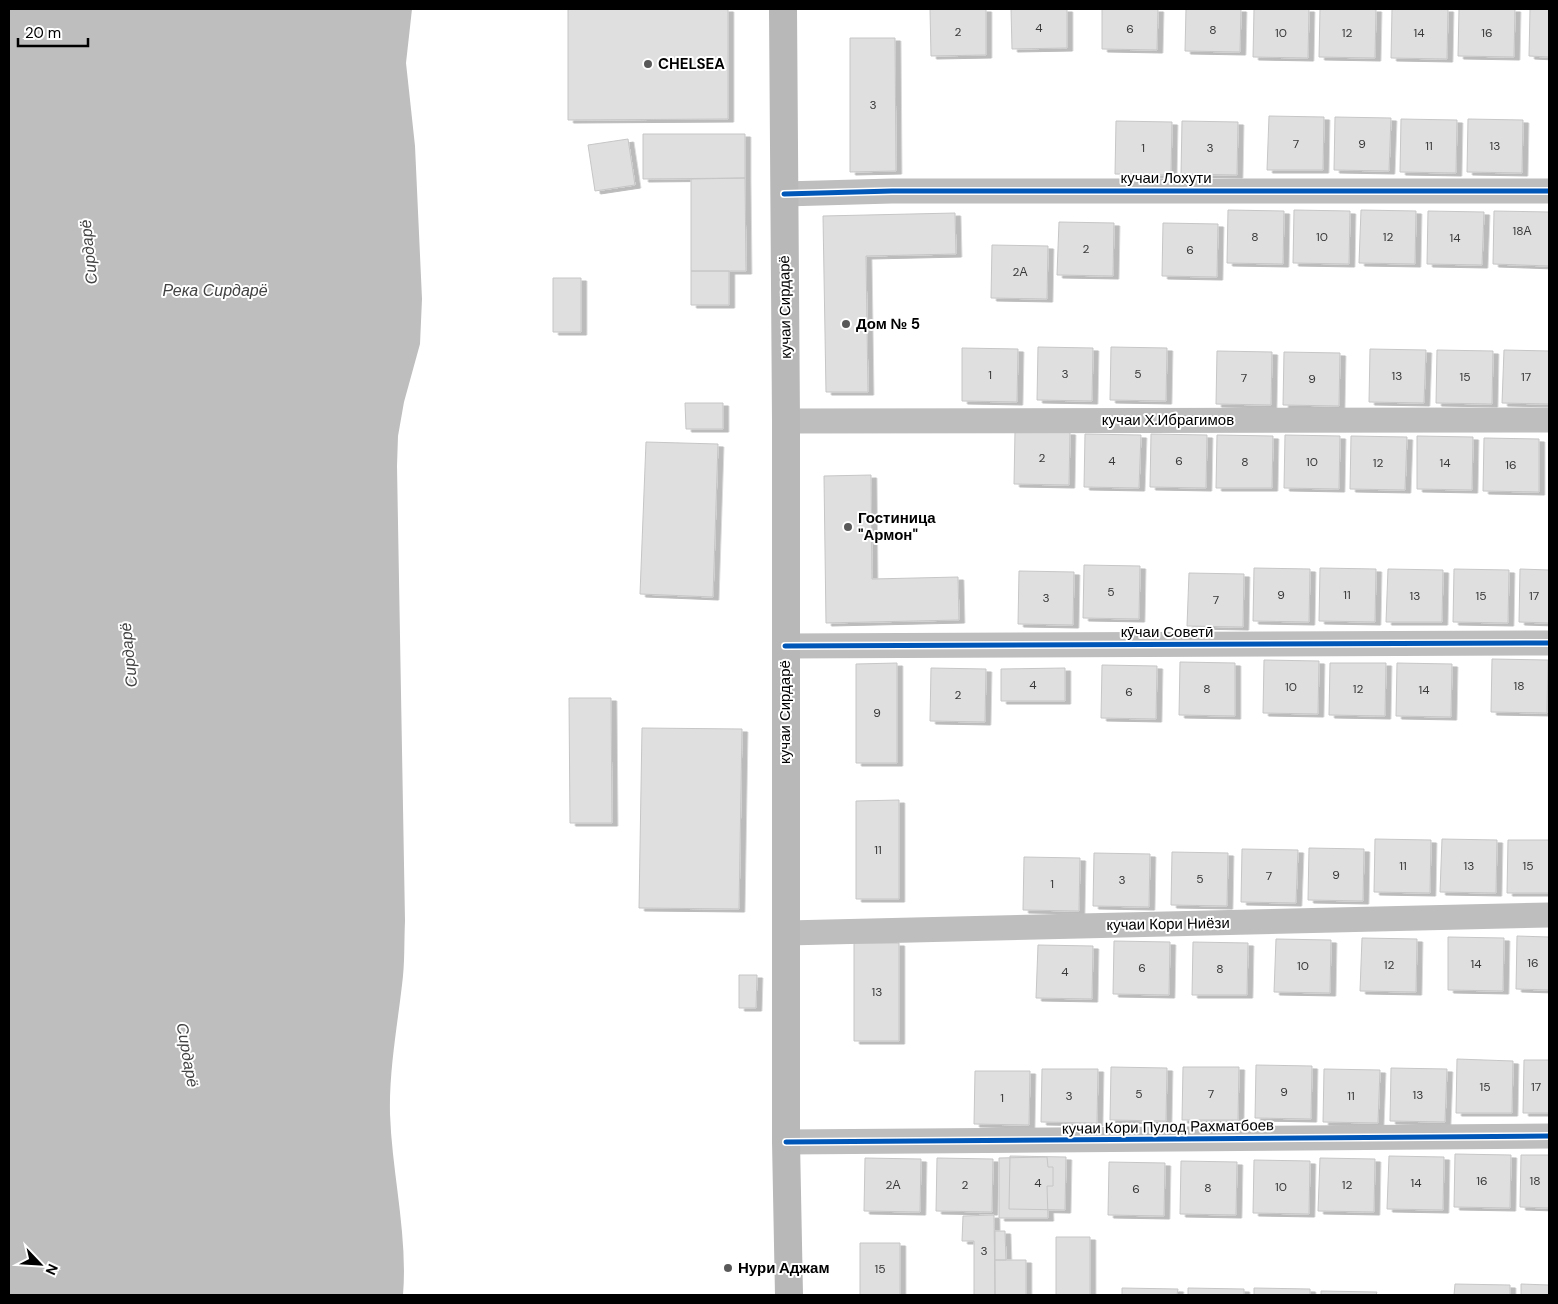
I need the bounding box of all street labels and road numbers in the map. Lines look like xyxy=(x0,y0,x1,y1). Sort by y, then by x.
street label: кучаи Лохути xyxy=(1120,168,1212,188)
street label: кучаи Сирдарё xyxy=(774,255,796,359)
street label: кучаи Х.Ибрагимов xyxy=(1102,410,1234,430)
street label: кӯчаи Советӣ xyxy=(1121,622,1213,642)
street label: кучаи Сирдарё xyxy=(775,660,795,764)
street label: кучаи Кори Ниёзи xyxy=(1106,913,1230,935)
street label: кучаи Кори Пулод Рахматбоев xyxy=(1062,1115,1274,1139)

